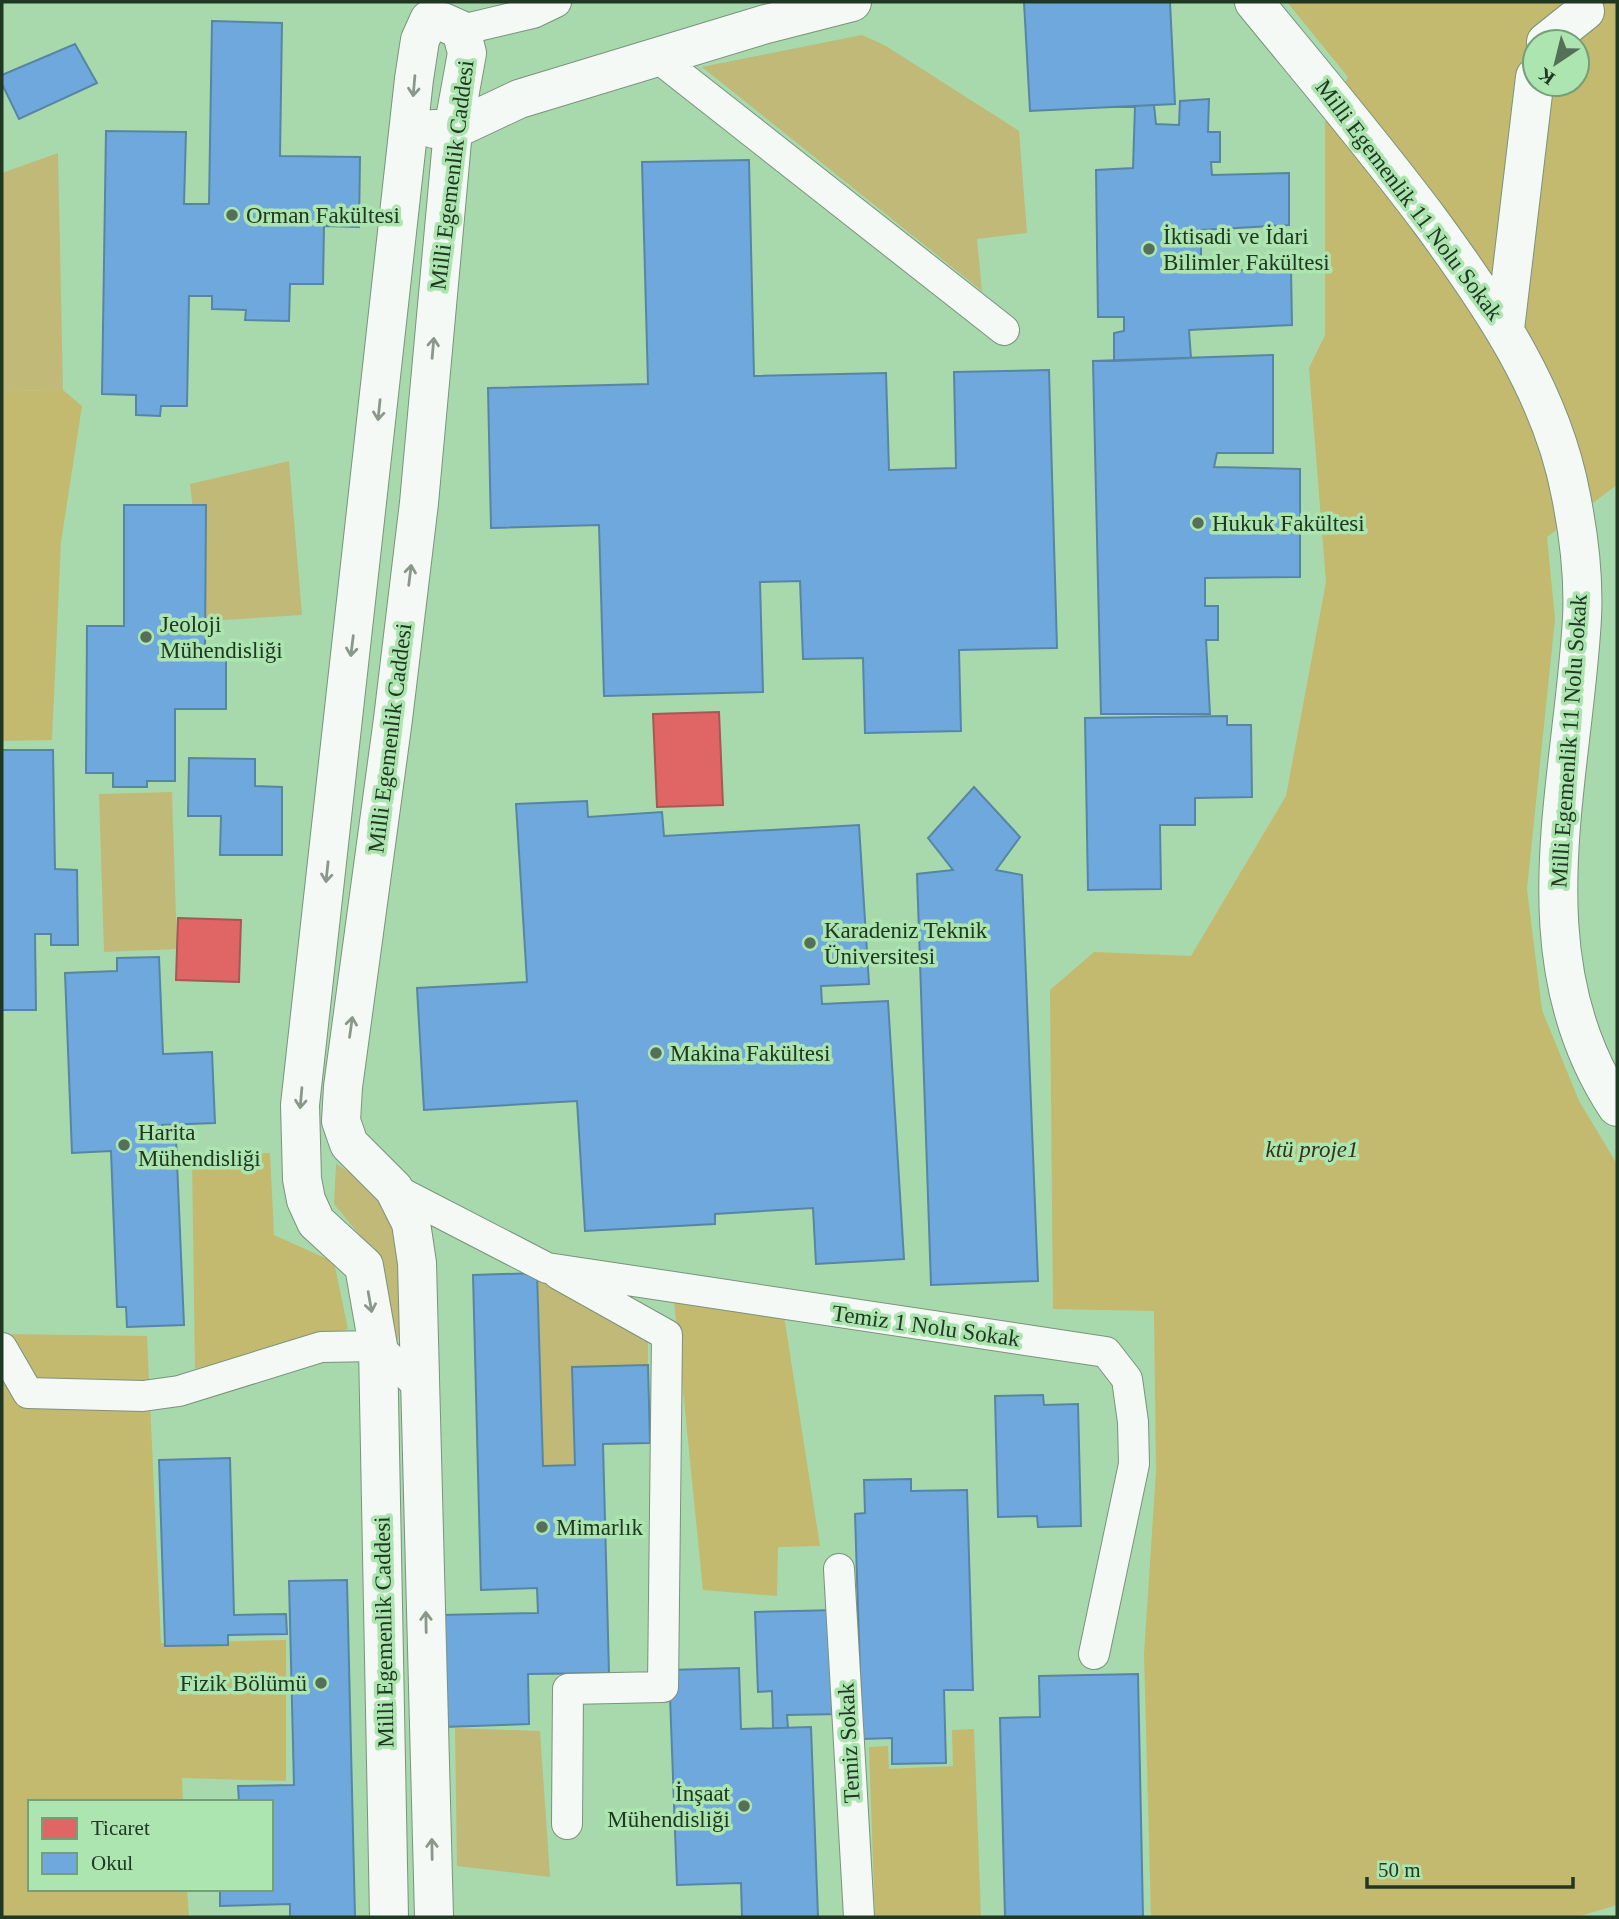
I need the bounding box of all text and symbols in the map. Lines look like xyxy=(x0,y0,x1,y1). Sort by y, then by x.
north arrow xyxy=(1521,28,1591,98)
street label: Milli Egemenlik Caddesi xyxy=(426,59,478,291)
text: K xyxy=(1534,64,1559,89)
one-way arrow xyxy=(407,74,420,97)
street label: Milli Egemenlik 11 Nolu Sokak xyxy=(1310,75,1508,325)
place label: Orman Fakültesi xyxy=(246,203,400,228)
marker: Orman Fakültesi xyxy=(224,207,240,223)
place label: İktisadi ve İdari Bilimler Fakültesi xyxy=(1163,224,1330,275)
marker: İktisadi ve İdari Bilimler Fakültesi xyxy=(1141,241,1157,257)
one-way arrow xyxy=(427,338,440,360)
one-way arrow xyxy=(372,398,385,420)
place label: Hukuk Fakültesi xyxy=(1212,511,1365,536)
marker: Hukuk Fakültesi xyxy=(1190,515,1206,531)
one-way arrow xyxy=(404,564,417,587)
street label: Milli Egemenlik 11 Nolu Sokak xyxy=(1546,593,1592,889)
place label: Jeoloji Mühendisliği xyxy=(160,612,283,663)
street label: Milli Egemenlik Caddesi xyxy=(364,622,416,854)
marker: Jeoloji Mühendisliği xyxy=(138,629,154,645)
one-way arrow xyxy=(345,634,358,657)
one-way arrow xyxy=(320,860,333,883)
place label: Karadeniz Teknik Üniversitesi xyxy=(824,918,988,969)
marker: Karadeniz Teknik Üniversitesi xyxy=(802,935,818,951)
one-way arrow xyxy=(344,1016,357,1039)
place label: Makina Fakültesi xyxy=(670,1041,830,1066)
marker: Makina Fakültesi xyxy=(648,1045,664,1061)
one-way arrow xyxy=(294,1086,307,1109)
place label: Harita Mühendisliği xyxy=(138,1120,261,1171)
marker: Harita Mühendisliği xyxy=(116,1137,132,1153)
park label: ktü proje1 xyxy=(1265,1137,1359,1162)
one-way arrow xyxy=(364,1290,377,1312)
street label: Temiz 1 Nolu Sokak xyxy=(830,1300,1022,1352)
place label: Mimarlık xyxy=(556,1515,643,1540)
street label: Milli Egemenlik Caddesi xyxy=(369,1516,399,1748)
marker: Mimarlık xyxy=(534,1519,550,1535)
one-way arrow xyxy=(420,1610,433,1633)
place label: Fizik Bölümü xyxy=(180,1671,307,1696)
marker: Fizik Bölümü xyxy=(313,1675,329,1691)
street label: Temiz Sokak xyxy=(833,1682,865,1804)
place label: İnşaat Mühendisliği xyxy=(607,1781,731,1832)
marker: İnşaat Mühendisliği xyxy=(736,1798,752,1814)
legend xyxy=(28,1800,273,1891)
text: Ticaret xyxy=(91,1816,150,1840)
one-way arrow xyxy=(425,1838,439,1861)
scale bar xyxy=(1367,1846,1574,1890)
text: Okul xyxy=(91,1851,133,1875)
text: 50 m xyxy=(1378,1858,1421,1882)

